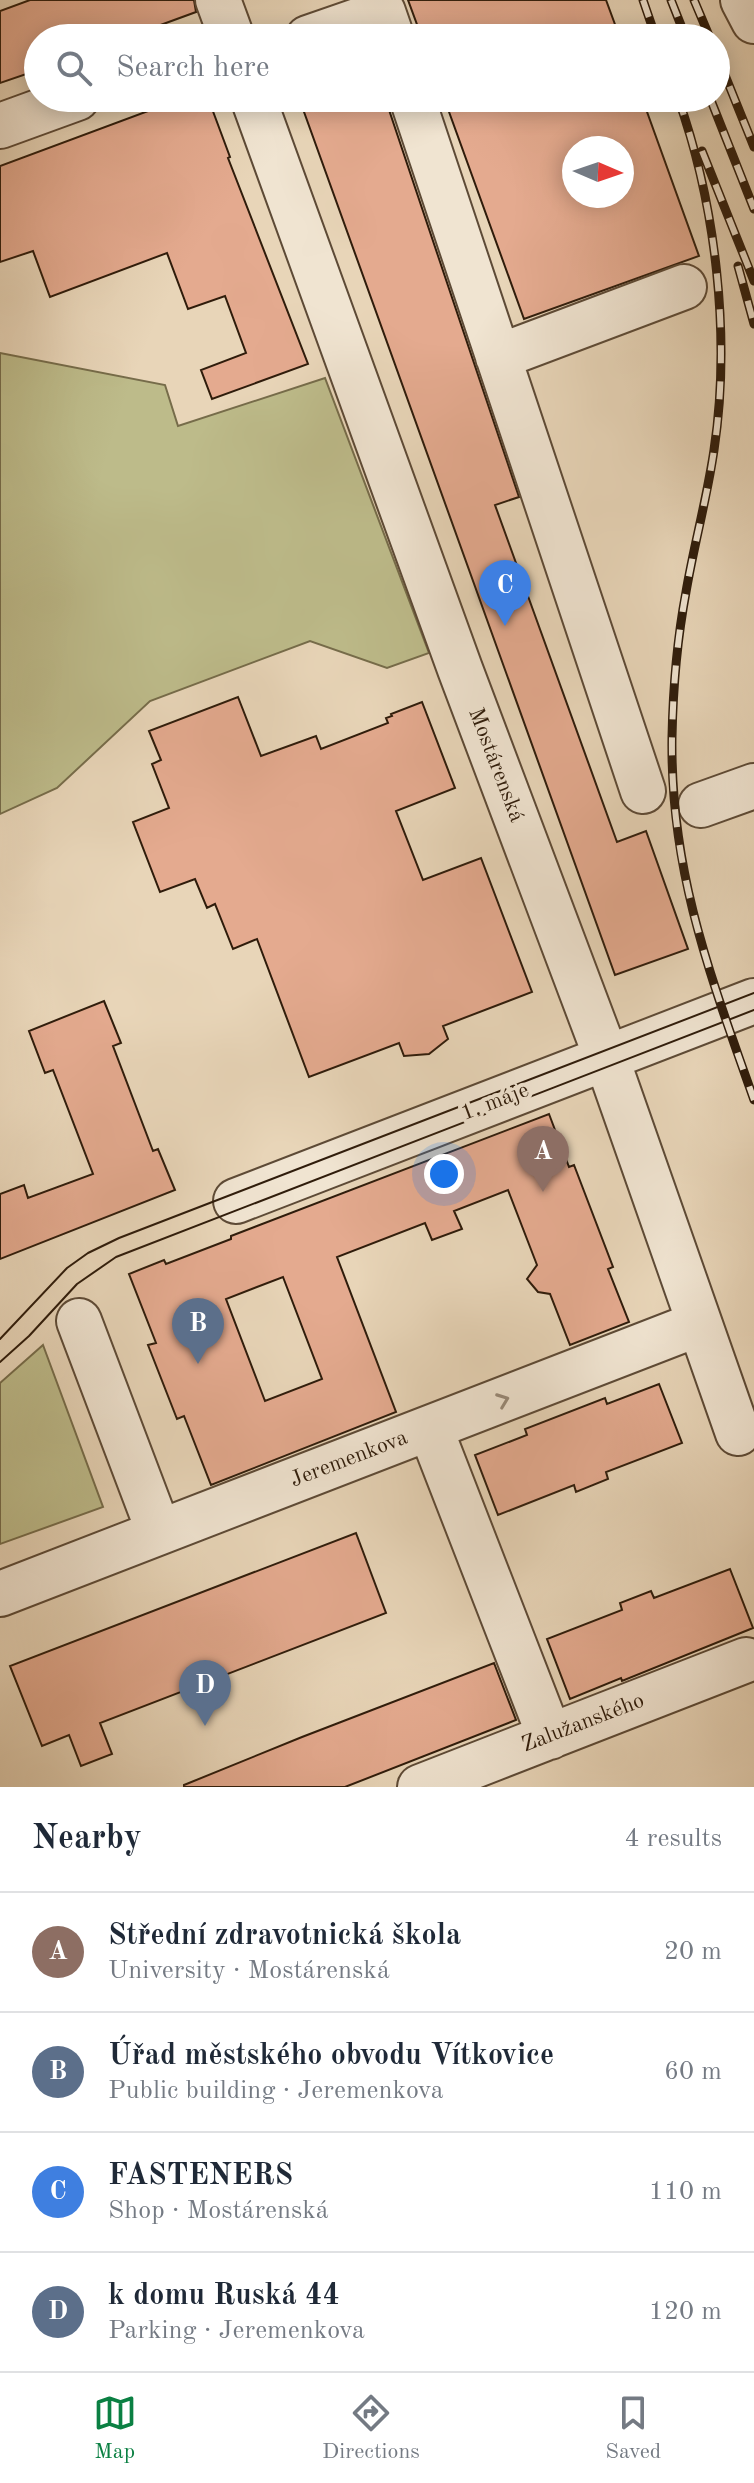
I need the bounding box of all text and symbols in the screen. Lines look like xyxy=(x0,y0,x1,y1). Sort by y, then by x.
search box xyxy=(24,24,730,112)
icon: search xyxy=(52,46,96,90)
text: Search here xyxy=(116,53,270,83)
north arrow xyxy=(562,136,634,208)
pin: C xyxy=(479,560,531,626)
street label: Mostárenská xyxy=(464,705,528,825)
street label: 1. máje xyxy=(458,1079,532,1125)
pin: A xyxy=(517,1126,569,1192)
your location xyxy=(424,1154,464,1194)
pin: B xyxy=(172,1298,224,1364)
one-way arrow xyxy=(495,1393,509,1410)
street label: Jeremenkova xyxy=(287,1426,411,1491)
pin: D xyxy=(179,1660,231,1726)
street label: Zalužanského xyxy=(519,1690,647,1756)
text: Nearby xyxy=(32,1822,142,1856)
text: 4 results xyxy=(624,1826,722,1852)
text: Střední zdravotnická škola xyxy=(108,1921,461,1951)
text: A xyxy=(48,1939,68,1965)
text: 20 m xyxy=(664,1939,722,1965)
text: University · Mostárenská xyxy=(108,1958,390,1984)
text: Úřad městského obvodu Vítkovice xyxy=(108,2041,554,2071)
text: B xyxy=(49,2059,67,2085)
text: 60 m xyxy=(664,2059,722,2085)
text: Public building · Jeremenkova xyxy=(108,2078,444,2104)
text: FASTENERS xyxy=(108,2161,293,2191)
text: C xyxy=(49,2179,67,2205)
text: 110 m xyxy=(649,2179,722,2205)
text: Shop · Mostárenská xyxy=(108,2198,329,2224)
text: k domu Ruská 44 xyxy=(108,2281,340,2311)
text: D xyxy=(48,2299,68,2325)
text: 120 m xyxy=(649,2299,722,2325)
text: Parking · Jeremenkova xyxy=(108,2318,365,2344)
tab: Map xyxy=(93,2391,137,2466)
tab: Directions xyxy=(322,2391,420,2466)
tab: Saved xyxy=(605,2391,661,2466)

